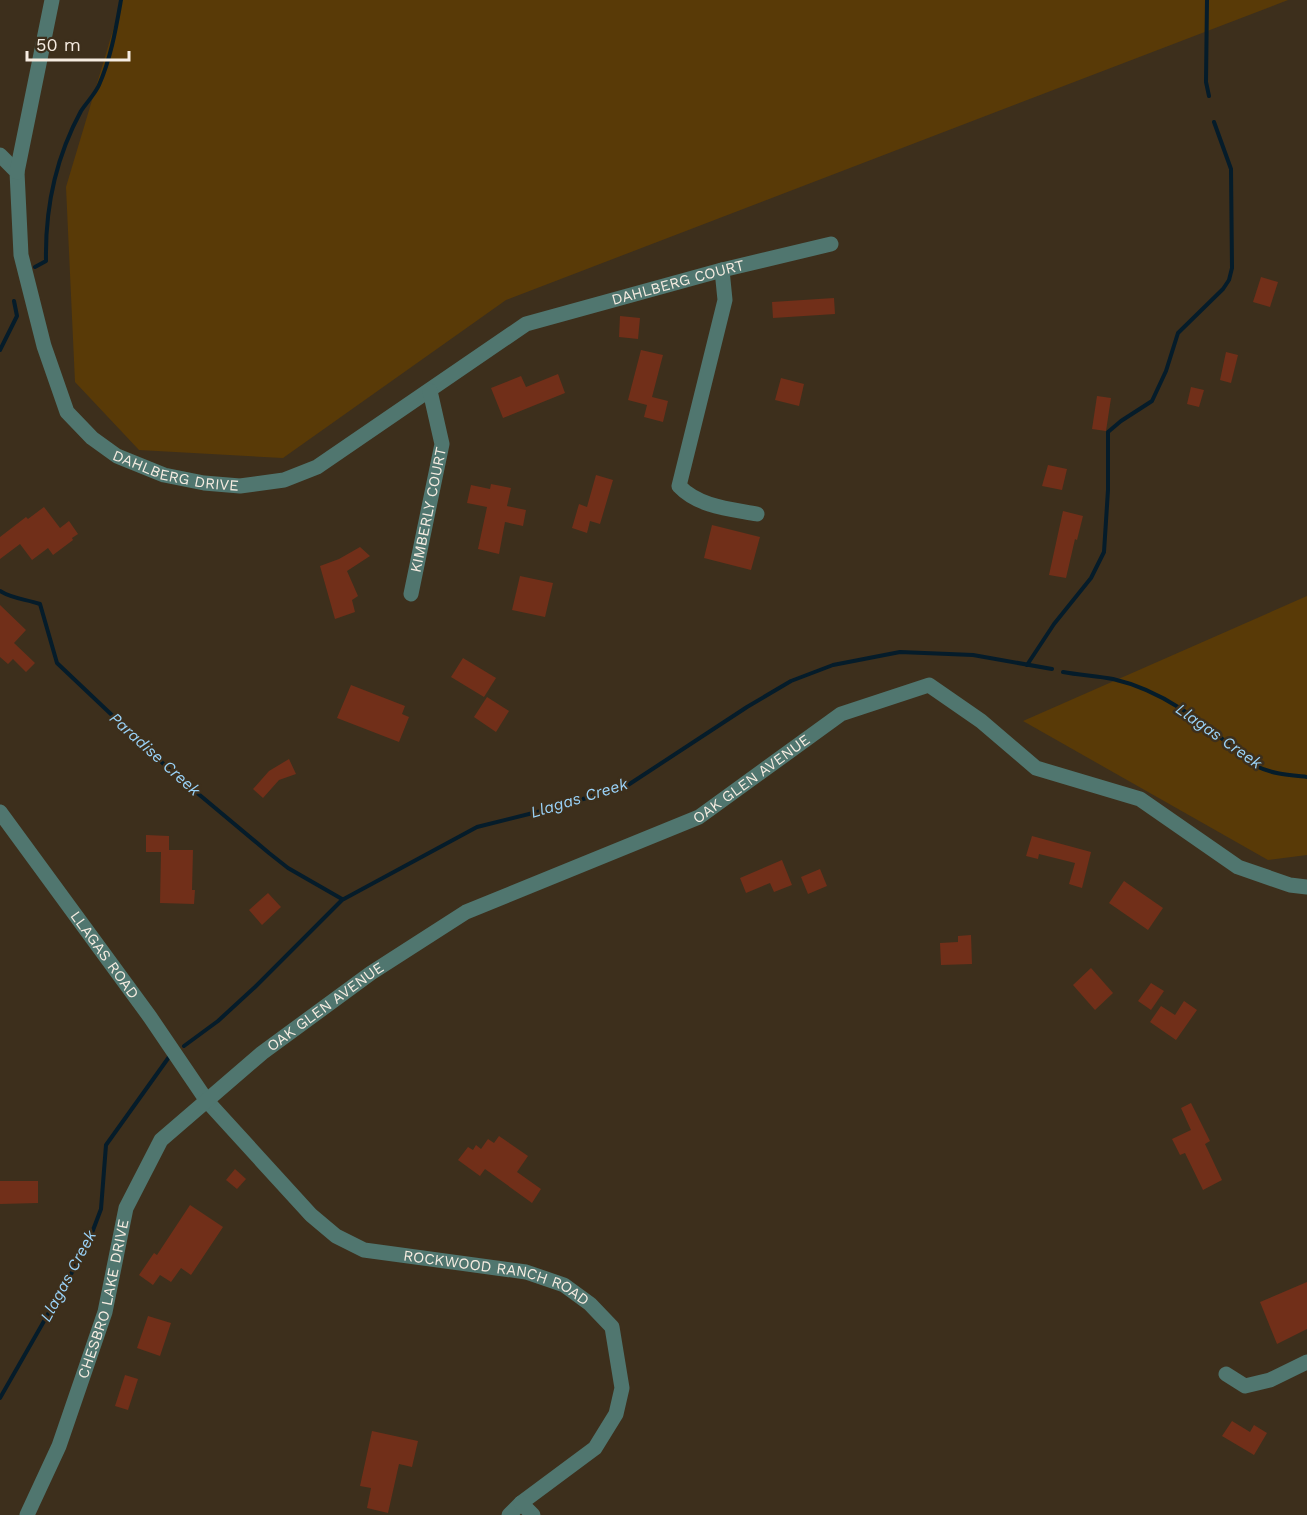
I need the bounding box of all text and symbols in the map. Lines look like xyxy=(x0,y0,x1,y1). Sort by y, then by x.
scale bar xyxy=(27,24,129,62)
text: 50 m xyxy=(36,34,81,55)
street label: DAHLBERG COURT xyxy=(610,256,746,309)
street label: KIMBERLY COURT xyxy=(407,445,450,574)
street label: DAHLBERG DRIVE xyxy=(110,446,239,495)
water label: Llagas Creek xyxy=(1172,699,1267,773)
water label: Paradise Creek xyxy=(106,708,205,801)
street label: OAK GLEN AVENUE xyxy=(689,731,813,827)
water label: Llagas Creek xyxy=(528,774,631,822)
street label: LLAGAS ROAD xyxy=(66,907,143,1002)
street label: OAK GLEN AVENUE xyxy=(263,958,387,1055)
street label: CHESBRO LAKE DRIVE xyxy=(74,1218,133,1381)
water label: Llagas Creek xyxy=(36,1226,101,1325)
street label: ROCKWOOD RANCH ROAD xyxy=(402,1246,593,1309)

